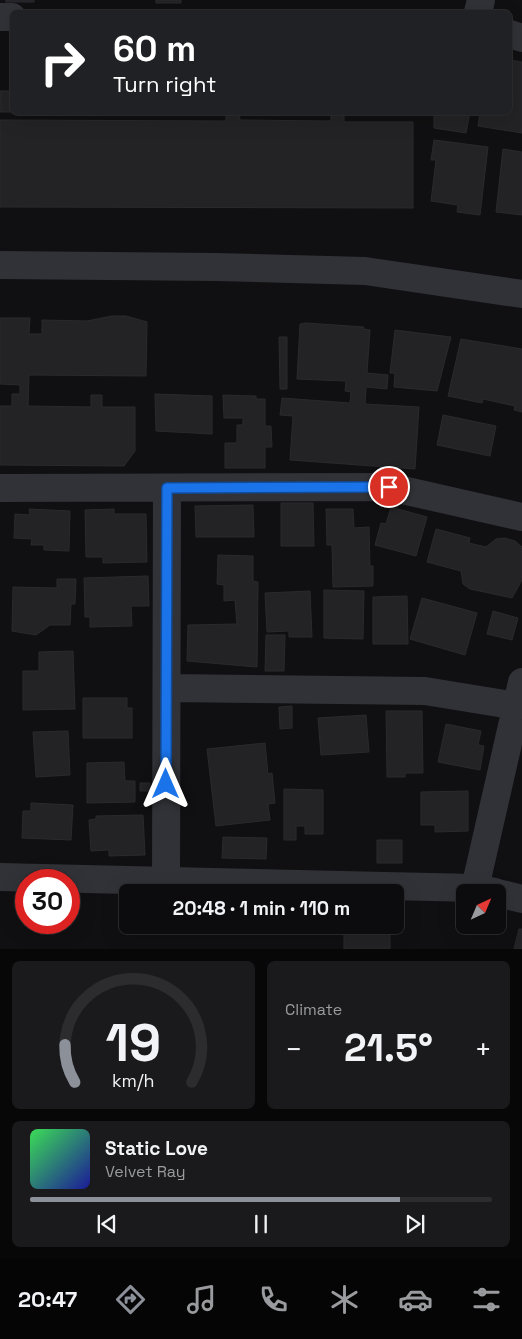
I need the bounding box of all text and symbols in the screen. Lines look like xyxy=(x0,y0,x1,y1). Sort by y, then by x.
text: 60 m xyxy=(113,27,196,71)
icon: right xyxy=(30,30,95,95)
text: Turn right xyxy=(113,70,216,98)
pin xyxy=(368,466,410,508)
icon: arrive xyxy=(375,473,403,501)
position arrow xyxy=(139,757,191,809)
speed limit sign: 30 xyxy=(15,869,80,934)
north arrow xyxy=(456,884,506,934)
map controls xyxy=(456,884,506,934)
text: 20:48 · 1 min · 110 m xyxy=(173,896,350,921)
text: Climate xyxy=(285,999,342,1020)
text: 19 xyxy=(106,1010,161,1076)
text: 21.5° xyxy=(344,1024,433,1072)
text: − xyxy=(285,1031,302,1067)
text: + xyxy=(475,1031,492,1067)
text: km/h xyxy=(112,1069,155,1092)
text: Static Love xyxy=(105,1136,208,1161)
text: Velvet Ray xyxy=(105,1161,186,1182)
icon: previous xyxy=(93,1210,121,1238)
icon: pause xyxy=(247,1210,275,1238)
icon: next xyxy=(401,1210,429,1238)
icon: directions xyxy=(113,1282,148,1317)
icon: music xyxy=(184,1282,219,1317)
icon: phone xyxy=(256,1282,291,1317)
icon: climate xyxy=(327,1282,362,1317)
icon: car xyxy=(398,1282,433,1317)
icon: filters xyxy=(469,1282,504,1317)
text: 20:47 xyxy=(18,1285,77,1313)

